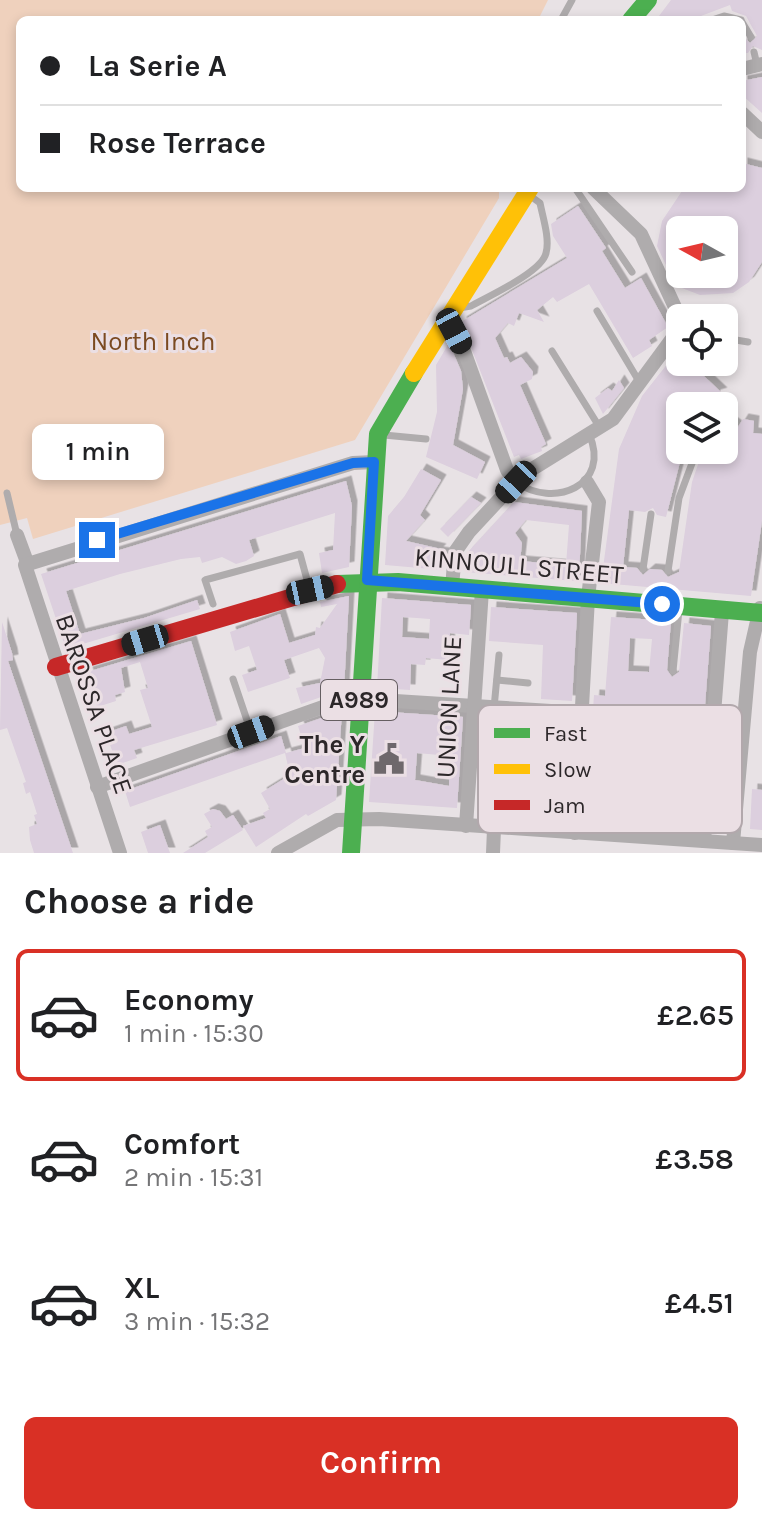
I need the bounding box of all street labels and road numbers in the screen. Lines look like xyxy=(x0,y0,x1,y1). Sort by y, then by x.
street label: KINNOULL STREET xyxy=(413,541,625,591)
street label: BAROSSA PLACE xyxy=(49,610,139,798)
street label: UNION LANE xyxy=(430,635,468,779)
road number: A989 xyxy=(321,680,397,720)

